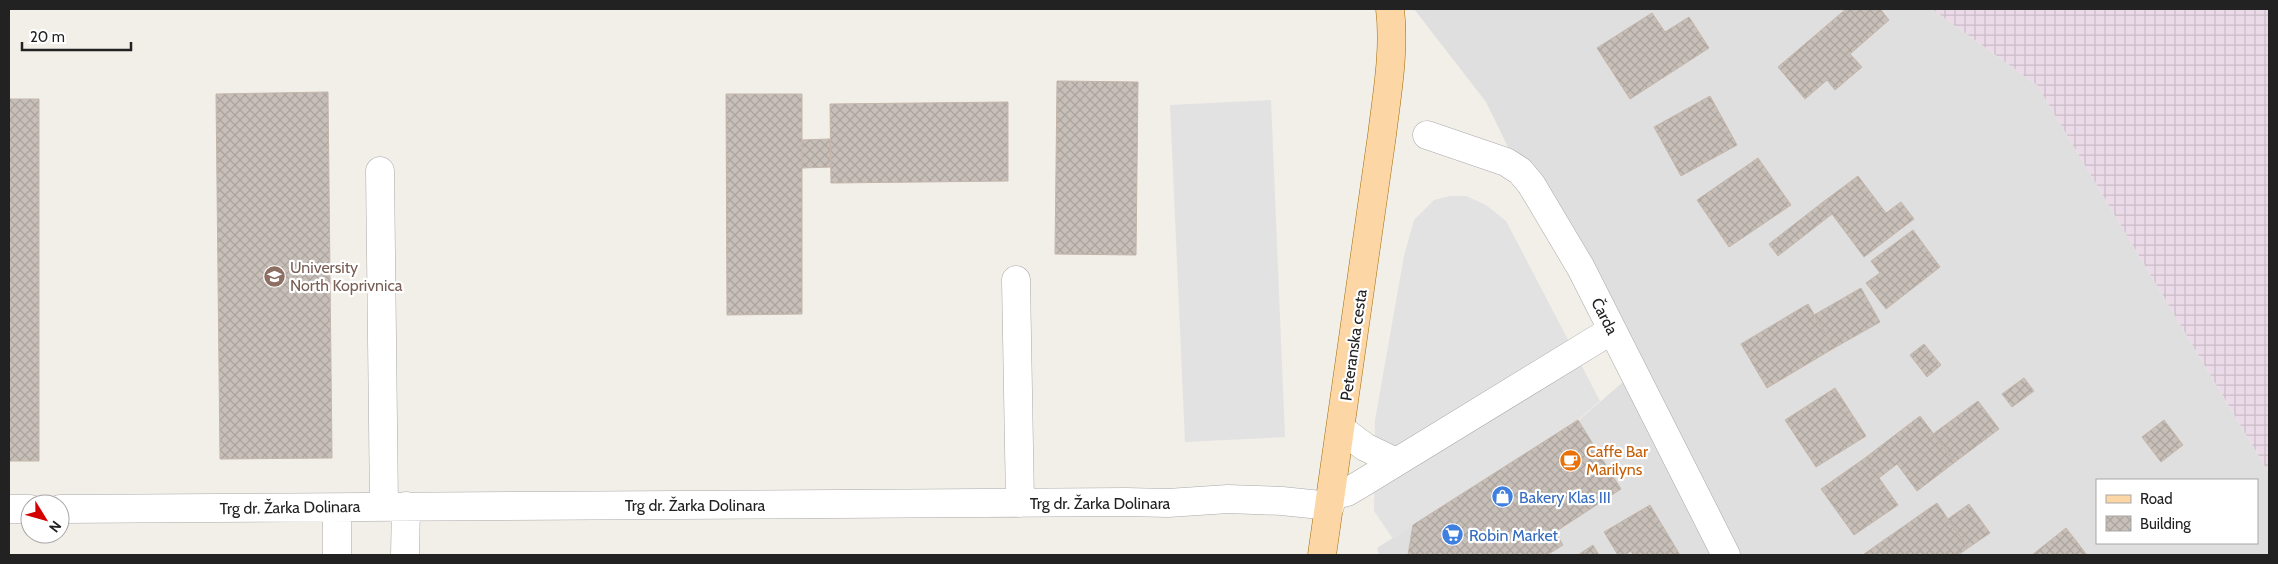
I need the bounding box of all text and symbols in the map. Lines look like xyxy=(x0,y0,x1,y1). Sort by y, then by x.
scale bar xyxy=(22,20,131,52)
text: 20 m xyxy=(30,28,65,46)
place label: University North Koprivnica xyxy=(290,258,403,295)
school or university icon: University North Koprivnica xyxy=(262,264,286,288)
street label: Peteranska cesta xyxy=(1336,288,1371,402)
street label: Čarda xyxy=(1587,295,1622,338)
place label: Caffe Bar Marilyns xyxy=(1586,442,1649,479)
cafe icon: Caffe Bar Marilyns xyxy=(1558,448,1582,472)
legend xyxy=(2096,479,2258,544)
shop icon: Bakery Klas III xyxy=(1491,485,1515,509)
place label: Bakery Klas III xyxy=(1519,488,1611,507)
text: Road xyxy=(2140,490,2173,508)
north arrow xyxy=(20,494,70,544)
street label: Trg dr. Žarka Dolinara xyxy=(1030,494,1171,513)
street label: Trg dr. Žarka Dolinara xyxy=(625,496,766,515)
street label: Trg dr. Žarka Dolinara xyxy=(220,497,361,518)
text: Building xyxy=(2140,515,2191,533)
text: N xyxy=(45,517,66,536)
supermarket icon: Robin Market xyxy=(1441,523,1465,547)
place label: Robin Market xyxy=(1469,526,1559,545)

